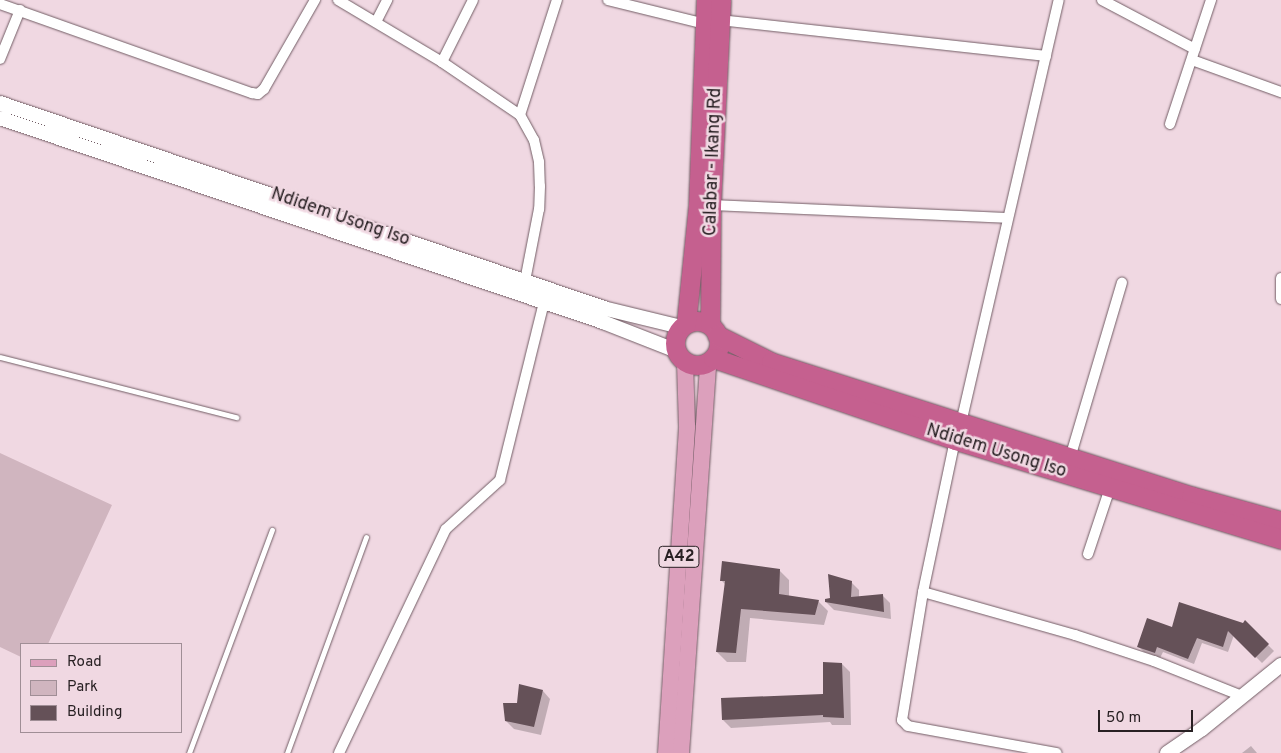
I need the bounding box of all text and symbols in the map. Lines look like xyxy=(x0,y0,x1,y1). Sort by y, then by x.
street label: Calabar - Ikang Rd xyxy=(701,88,727,236)
street label: Ndidem Usong Iso xyxy=(268,184,412,252)
street label: Ndidem Usong Iso xyxy=(923,420,1069,484)
road number: A42 xyxy=(658,544,700,570)
legend xyxy=(20,643,182,733)
text: Road xyxy=(67,653,102,672)
text: Park xyxy=(67,678,98,697)
scale bar xyxy=(1101,700,1196,732)
text: Building xyxy=(67,703,122,722)
text: 50 m xyxy=(1106,709,1141,728)

